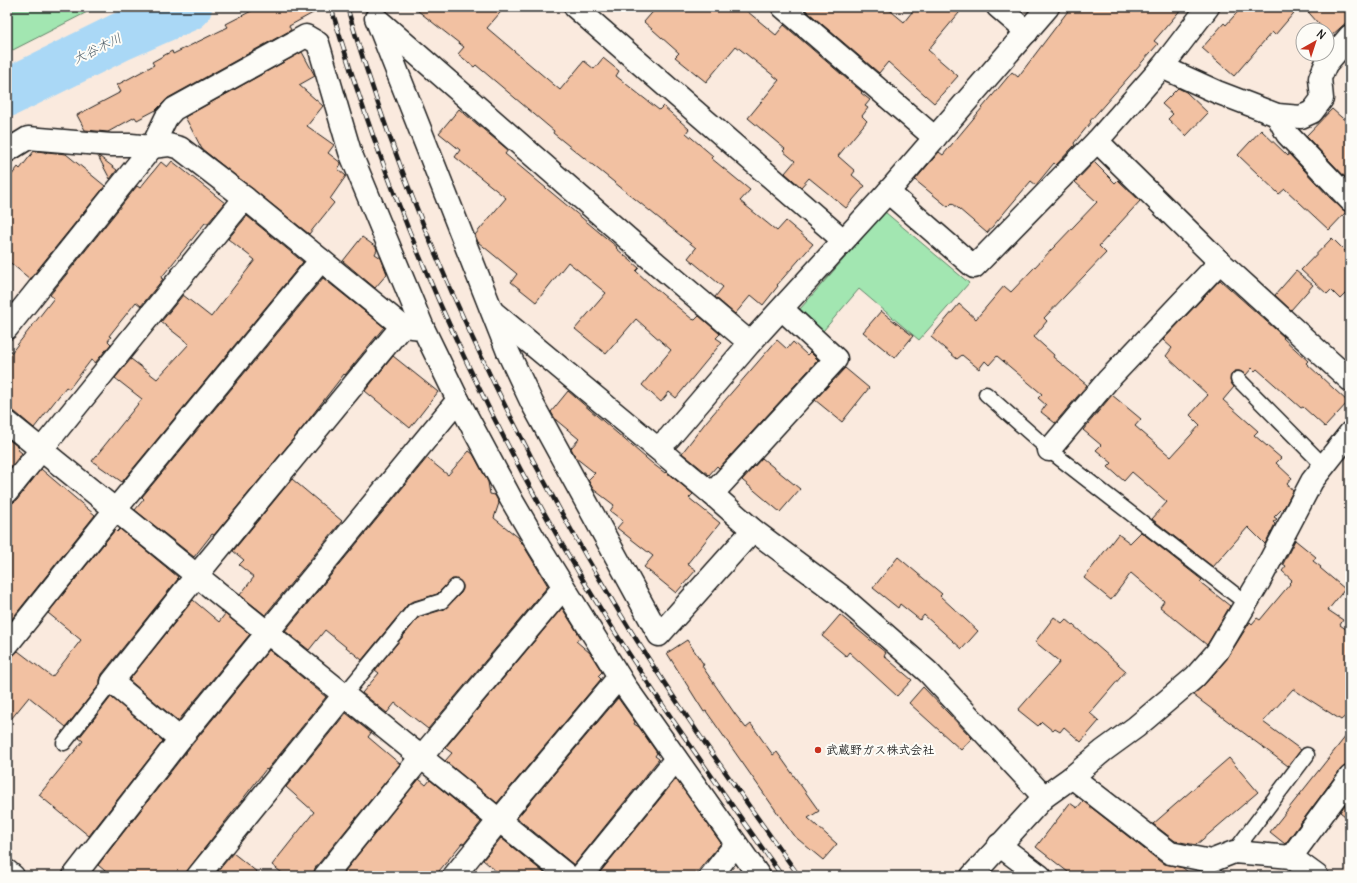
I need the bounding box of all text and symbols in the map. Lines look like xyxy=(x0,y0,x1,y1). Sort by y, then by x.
north arrow xyxy=(1295,22,1335,62)
text: N xyxy=(1314,26,1329,42)
water label: 大谷木川 xyxy=(70,29,124,67)
place label: 武蔵野ガス株式会社 xyxy=(826,742,934,757)
marker: 武蔵野ガス株式会社 xyxy=(813,745,823,755)

